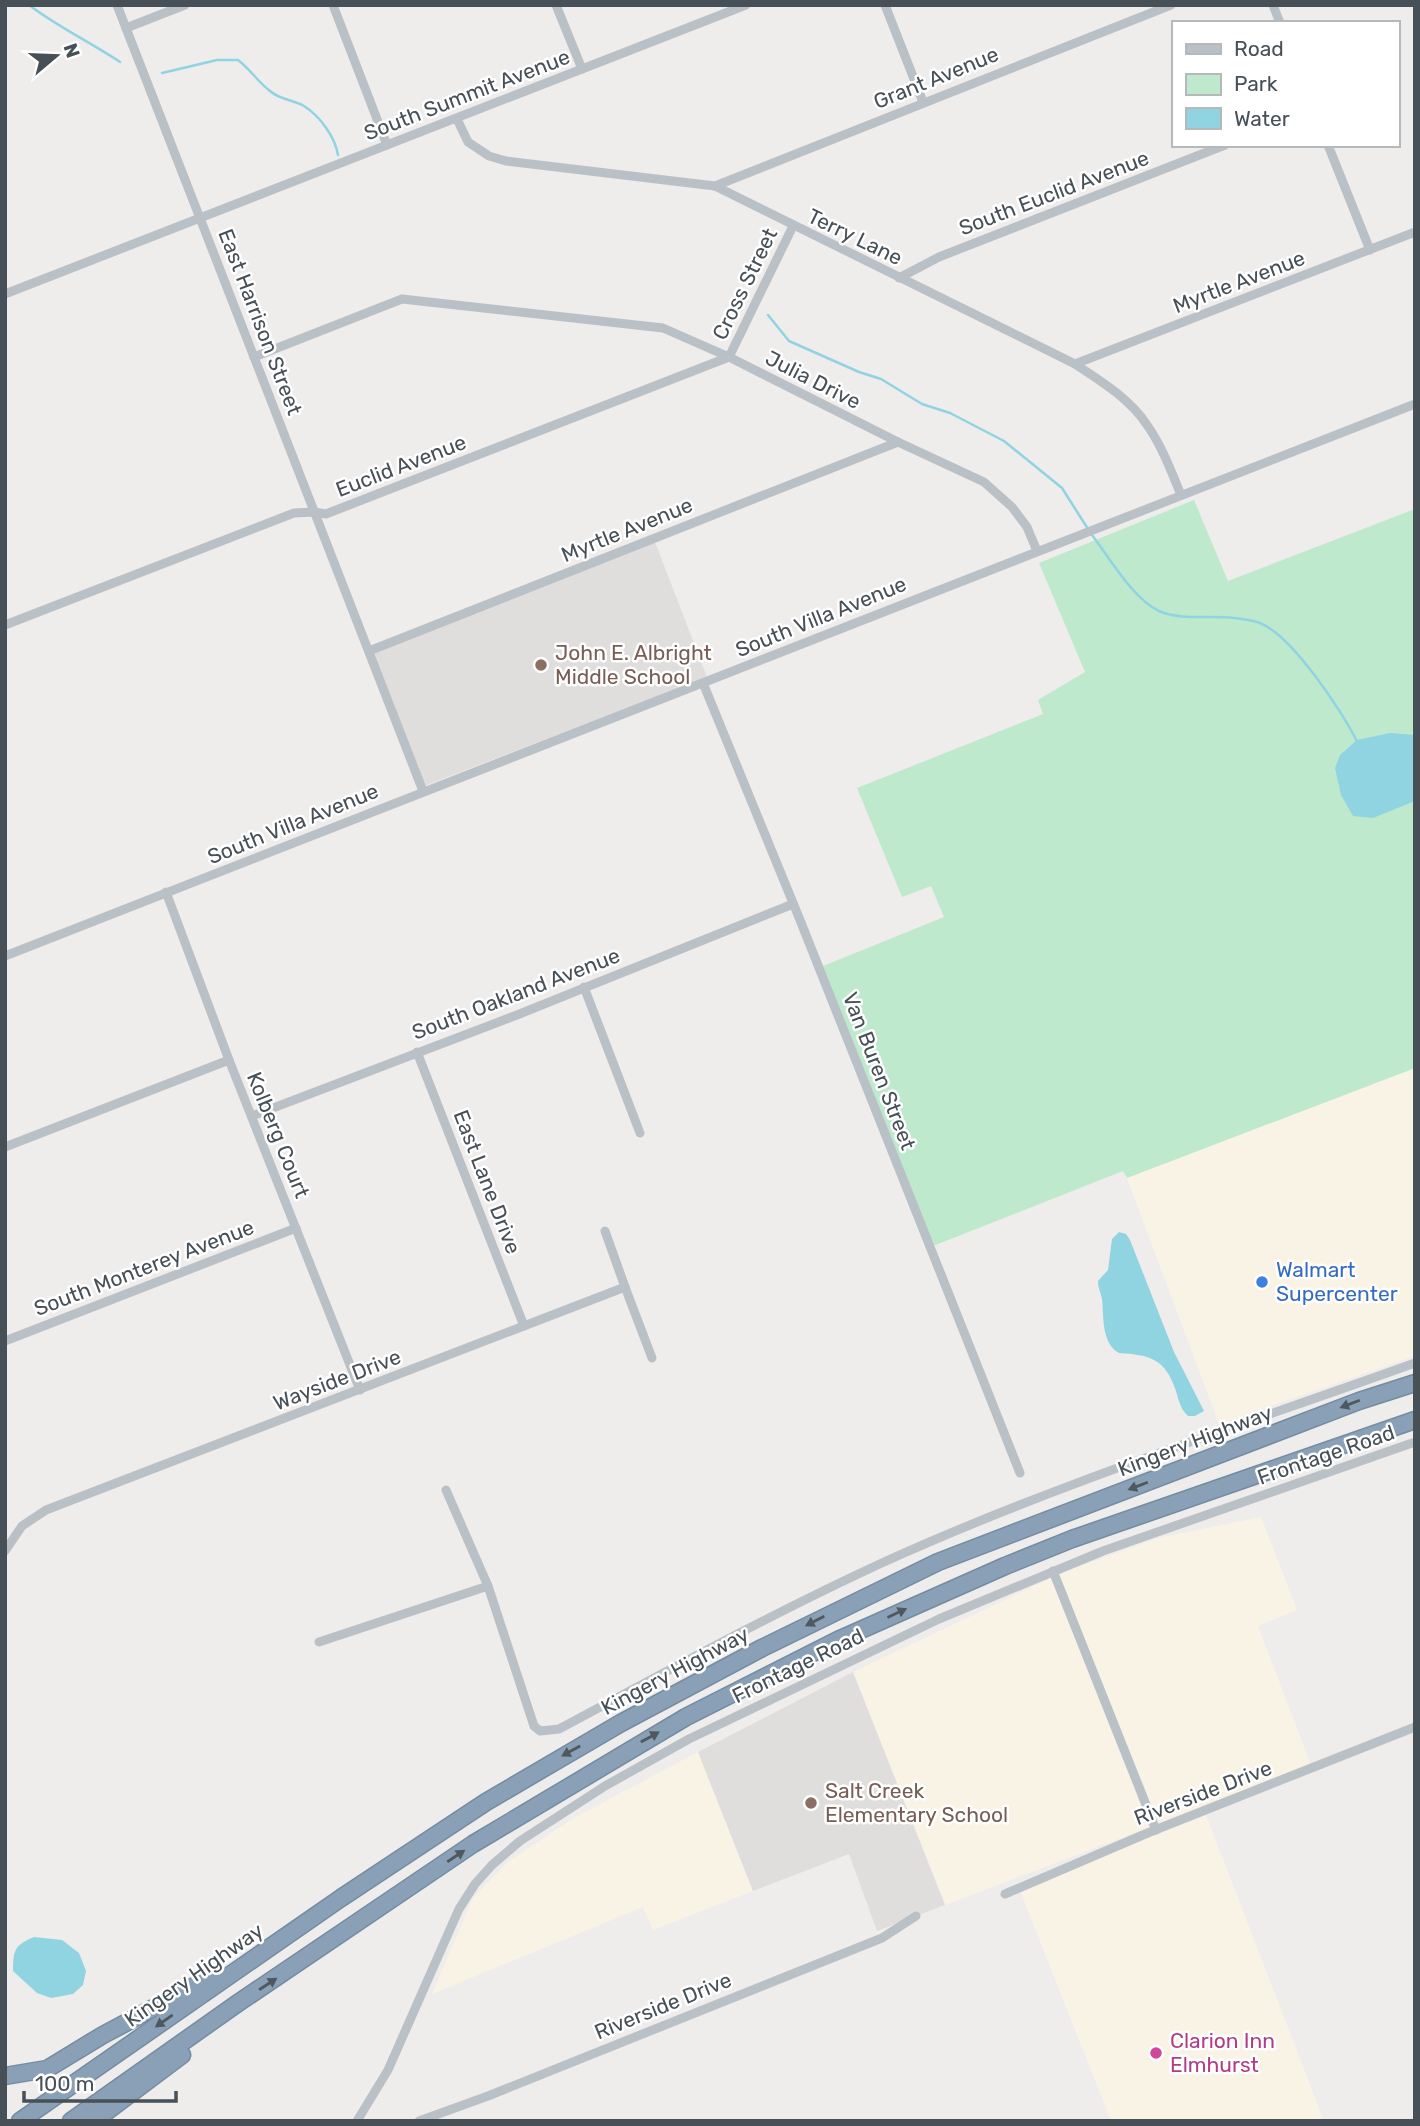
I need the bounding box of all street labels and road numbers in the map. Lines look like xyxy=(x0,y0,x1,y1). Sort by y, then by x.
street label: Grant Avenue xyxy=(870,41,1002,114)
street label: South Summit Avenue xyxy=(360,44,573,145)
street label: South Euclid Avenue xyxy=(955,145,1152,240)
street label: Terry Lane xyxy=(804,203,907,270)
street label: Cross Street xyxy=(707,224,782,344)
street label: East Harrison Street xyxy=(213,225,307,418)
street label: Myrtle Avenue xyxy=(1169,245,1308,318)
street label: Julia Drive xyxy=(762,345,865,414)
street label: Euclid Avenue xyxy=(332,429,470,502)
street label: Myrtle Avenue xyxy=(557,492,696,567)
street label: South Villa Avenue xyxy=(732,571,910,662)
street label: South Villa Avenue xyxy=(204,778,382,869)
street label: South Oakland Avenue xyxy=(408,942,623,1045)
street label: Van Buren Street xyxy=(838,988,921,1153)
street label: Kolberg Court xyxy=(242,1068,315,1201)
street label: East Lane Drive xyxy=(449,1106,526,1257)
street label: South Monterey Avenue xyxy=(30,1214,257,1321)
street label: Wayside Drive xyxy=(269,1344,404,1415)
street label: Kingery Highway xyxy=(1114,1399,1276,1482)
street label: Frontage Road xyxy=(1254,1419,1398,1490)
street label: Kingery Highway xyxy=(597,1621,753,1720)
street label: Frontage Road xyxy=(728,1623,868,1708)
street label: Riverside Drive xyxy=(1130,1755,1275,1830)
street label: Kingery Highway xyxy=(120,1917,268,2032)
street label: Riverside Drive xyxy=(591,1967,735,2044)

